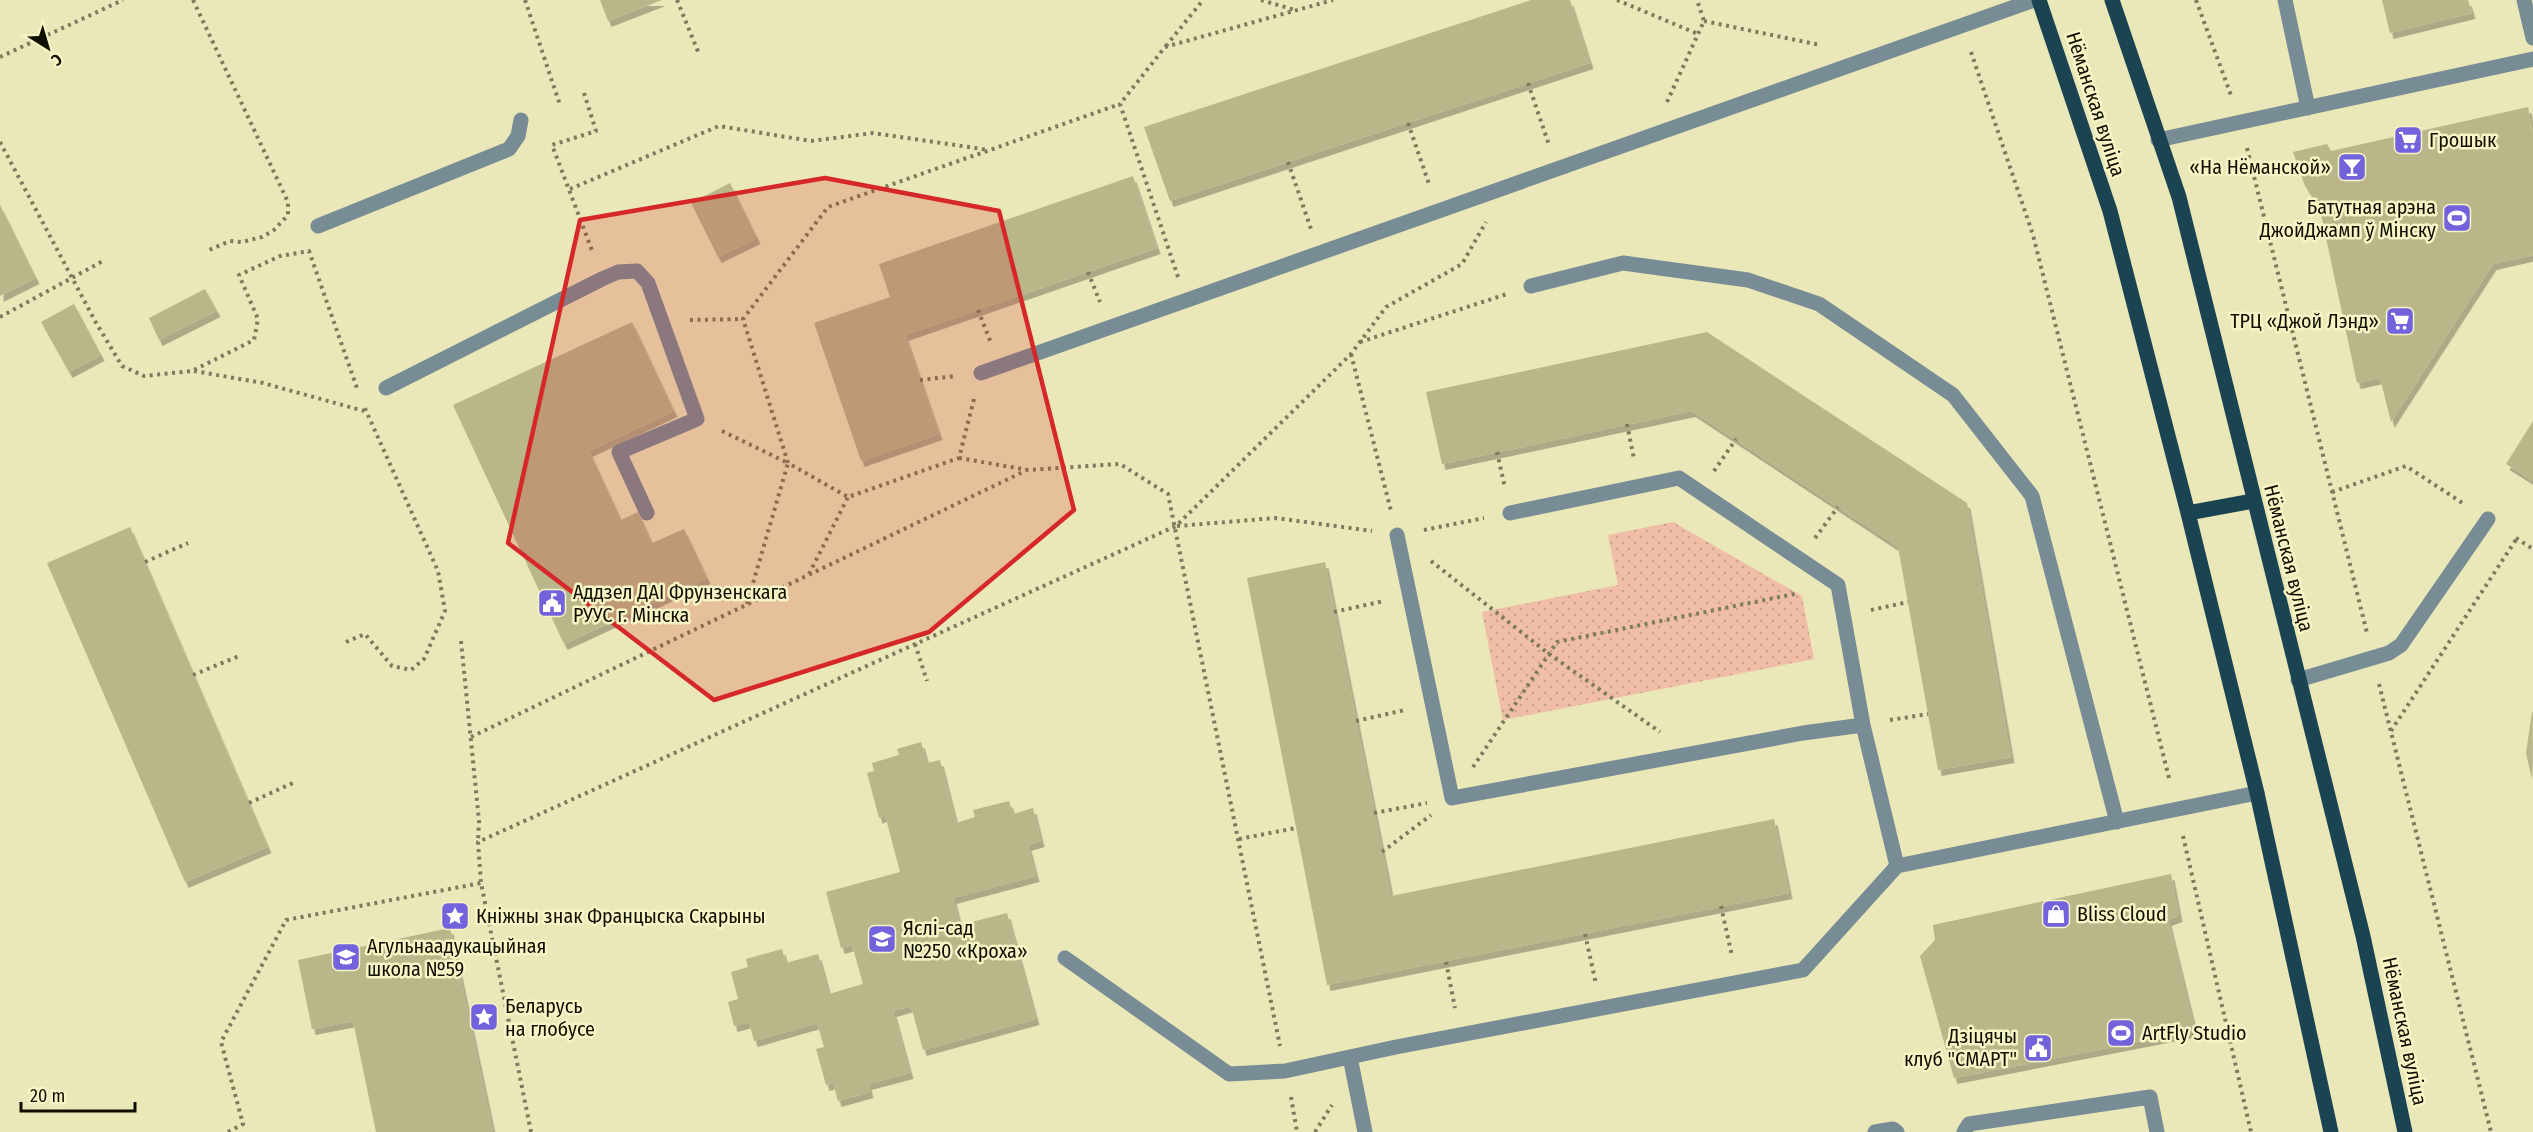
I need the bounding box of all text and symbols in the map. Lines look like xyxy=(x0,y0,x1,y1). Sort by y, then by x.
north arrow xyxy=(18,18,78,78)
street label: Нёманская вуліца xyxy=(2061,29,2131,179)
text: С xyxy=(47,49,66,70)
supermarket icon: Грошык xyxy=(2392,124,2424,156)
place label: Грошык xyxy=(2429,128,2497,152)
bar icon: «На Нёманской» xyxy=(2336,151,2368,183)
place label: «На Нёманской» xyxy=(2189,155,2331,179)
place label: Батутная арэна ДжойДжамп ў Мінску xyxy=(2259,195,2436,242)
sports icon: Батутная арэна ДжойДжамп ў Мінску xyxy=(2441,202,2473,234)
supermarket icon: ТРЦ «Джой Лэнд» xyxy=(2384,305,2416,337)
place label: ТРЦ «Джой Лэнд» xyxy=(2230,309,2379,333)
street label: Нёманская вуліца xyxy=(2259,482,2319,634)
place label: Аддзел ДАІ Фрунзенскага РУУС г. Мінска xyxy=(573,580,787,627)
public building icon: Аддзел ДАІ Фрунзенскага РУУС г. Мінска xyxy=(536,587,568,619)
shop icon: Bliss Cloud xyxy=(2040,898,2072,930)
place icon: Кніжны знак Францыска Скарыны xyxy=(439,900,471,932)
place label: Bliss Cloud xyxy=(2077,902,2167,926)
place label: Кніжны знак Францыска Скарыны xyxy=(476,904,766,928)
place label: Яслі-сад №250 «Кроха» xyxy=(903,916,1028,963)
school or university icon: Яслі-сад №250 «Кроха» xyxy=(866,923,898,955)
place label: Агульнаадукацыйная школа №59 xyxy=(367,934,547,981)
school or university icon: Агульнаадукацыйная школа №59 xyxy=(330,941,362,973)
street label: Нёманская вуліца xyxy=(2378,955,2432,1107)
place label: Беларусь на глобусе xyxy=(505,994,595,1041)
place icon: Беларусь на глобусе xyxy=(468,1001,500,1033)
sports icon: ArtFly Studio xyxy=(2105,1017,2137,1049)
place label: ArtFly Studio xyxy=(2142,1021,2247,1045)
place label: Дзіцячы клуб "СМАРТ" xyxy=(1904,1024,2017,1071)
public building icon: Дзіцячы клуб "СМАРТ" xyxy=(2022,1032,2054,1064)
scale bar xyxy=(21,1075,135,1113)
text: 20 m xyxy=(30,1085,65,1107)

